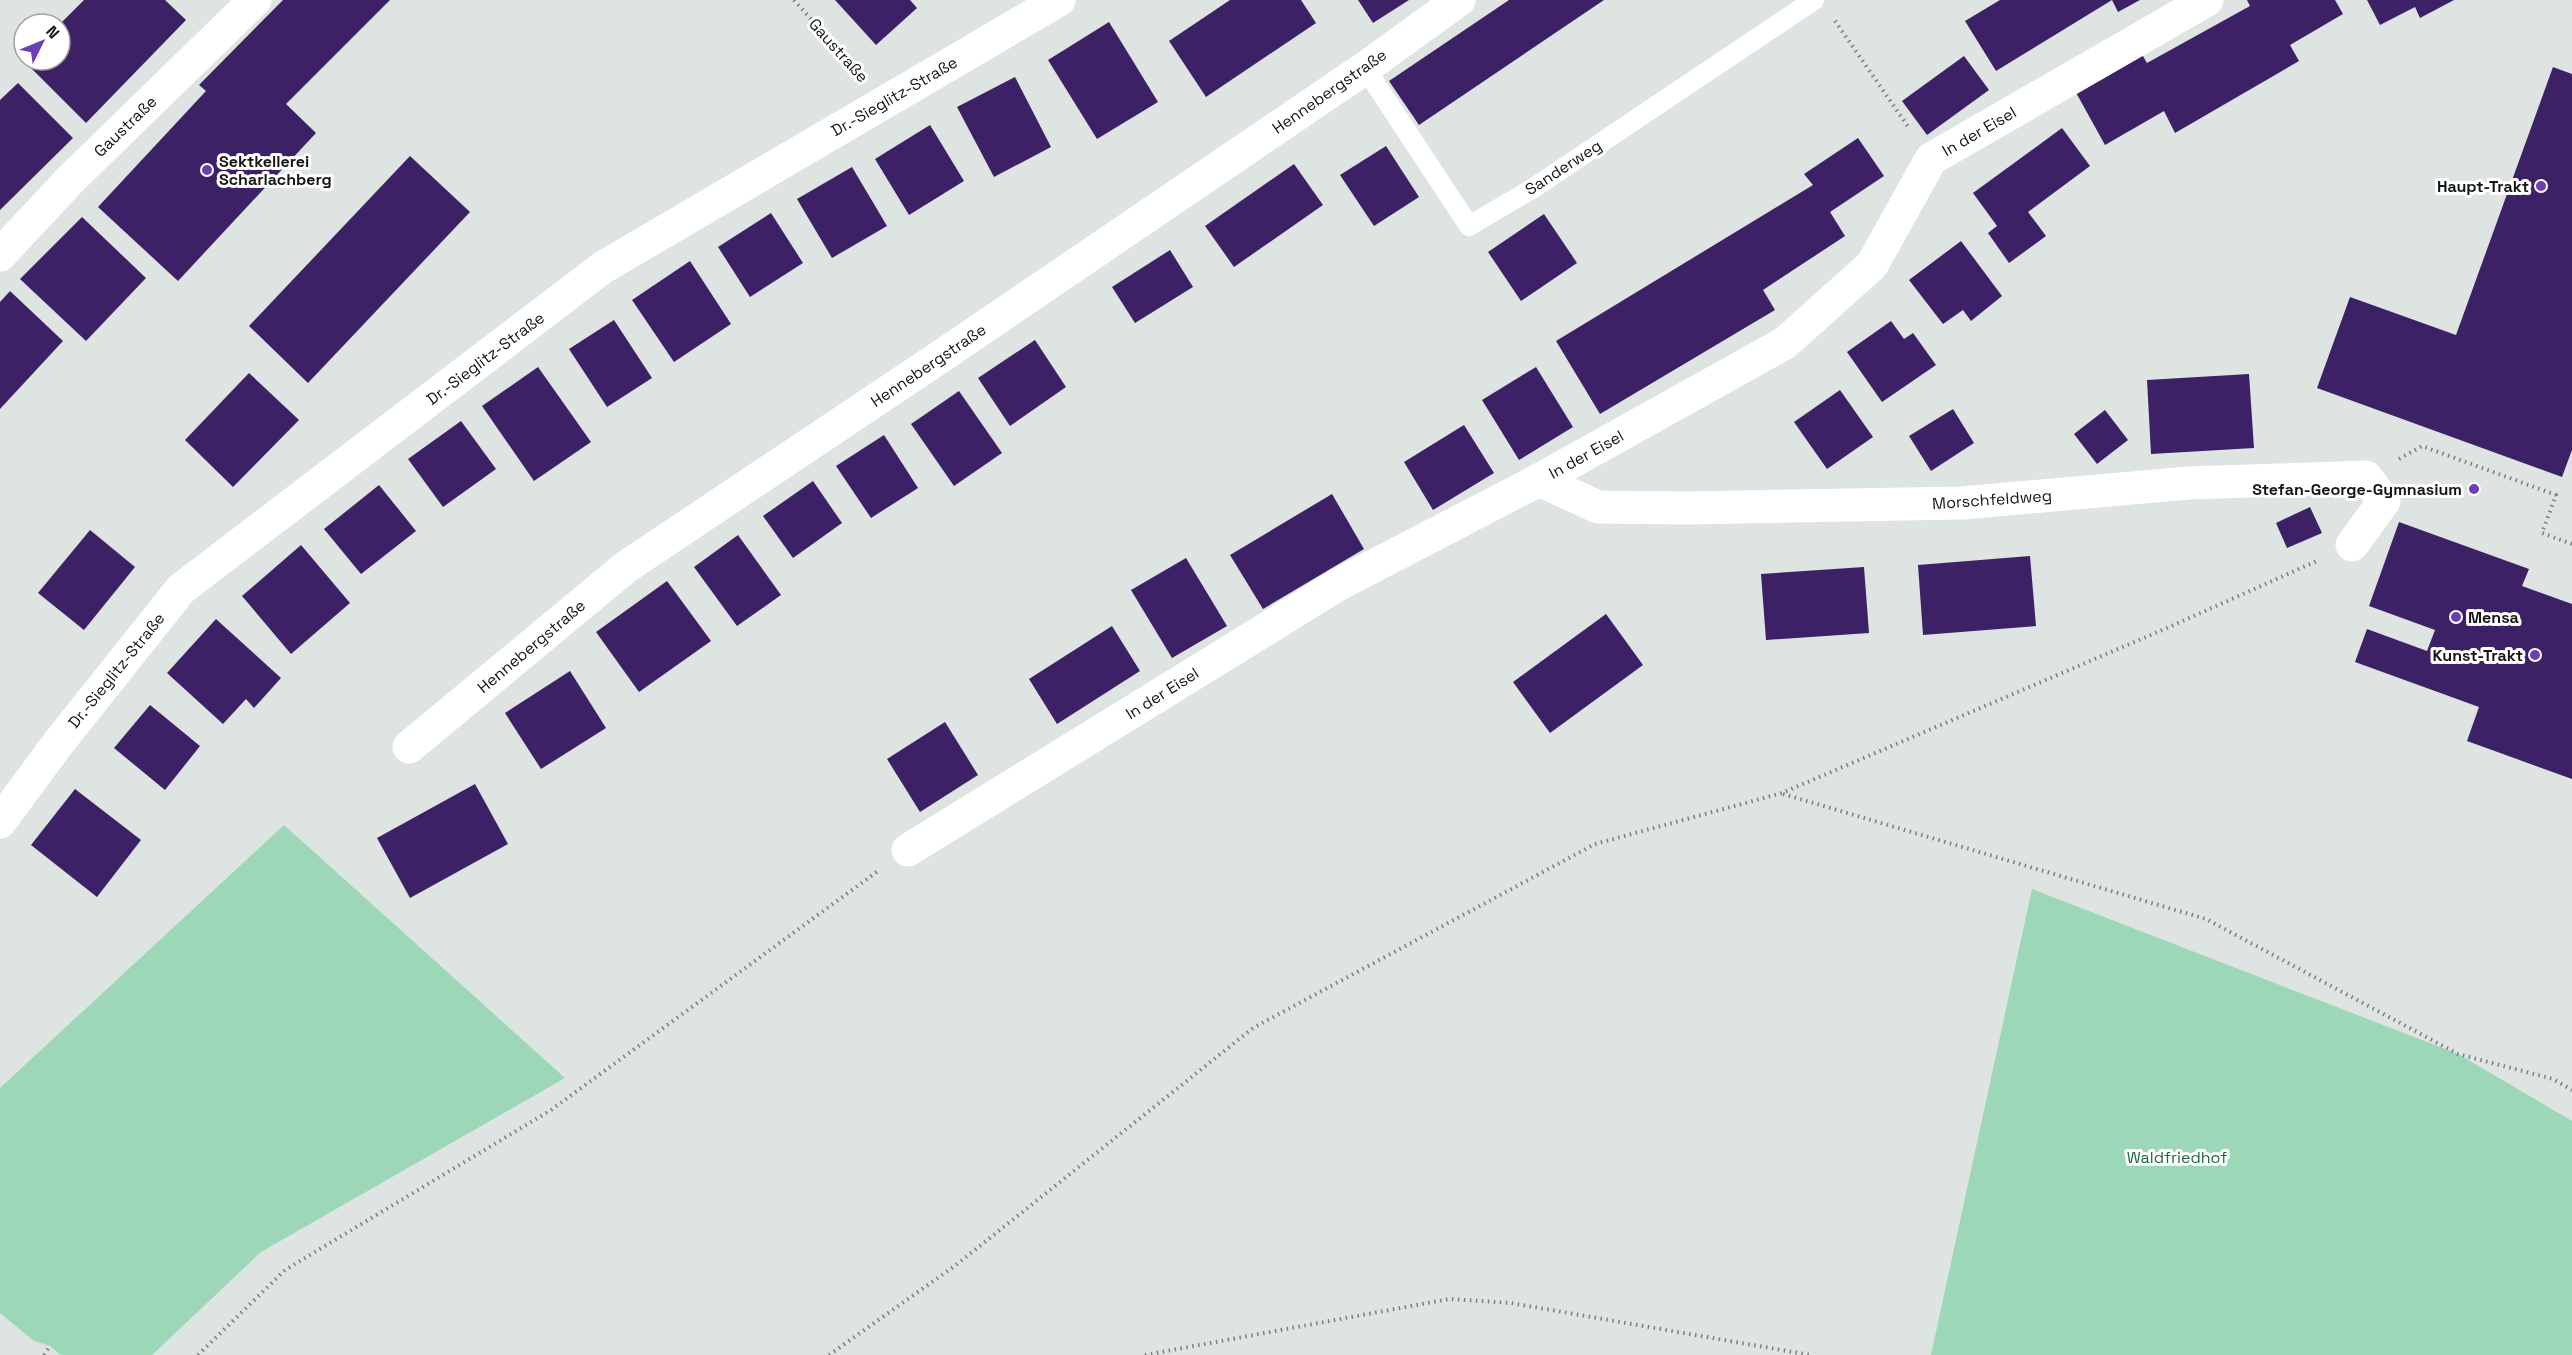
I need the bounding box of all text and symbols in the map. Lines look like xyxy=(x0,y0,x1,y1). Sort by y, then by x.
north arrow xyxy=(12,12,72,72)
street label: Gaustraße xyxy=(804,14,873,87)
text: N xyxy=(41,21,64,43)
street label: Hennebergstraße xyxy=(1268,44,1391,139)
street label: Dr.-Sieglitz-Straße xyxy=(827,52,961,141)
street label: Gaustraße xyxy=(89,91,161,162)
street label: In der Eisel xyxy=(1938,102,2020,161)
street label: Sanderweg xyxy=(1521,135,1605,200)
place label: Sektkellerei Scharlachberg xyxy=(219,151,332,190)
marker: Sektkellerei Scharlachberg xyxy=(200,163,214,177)
place label: Haupt-Trakt xyxy=(2437,176,2529,197)
marker: Haupt-Trakt xyxy=(2534,179,2548,193)
street label: Dr.-Sieglitz-Straße xyxy=(422,307,549,410)
street label: Hennebergstraße xyxy=(866,319,990,412)
street label: In der Eisel xyxy=(1545,425,1627,484)
place label: Stefan-George-Gymnasium xyxy=(2252,479,2462,500)
marker: Stefan-George-Gymnasium xyxy=(2467,482,2481,496)
street label: Morschfeldweg xyxy=(1931,485,2053,514)
street label: Hennebergstraße xyxy=(473,595,590,698)
place label: Mensa xyxy=(2468,607,2519,628)
street label: Dr.-Sieglitz-Straße xyxy=(63,608,169,732)
marker: Mensa xyxy=(2449,610,2463,624)
place label: Kunst-Trakt xyxy=(2433,645,2523,666)
marker: Kunst-Trakt xyxy=(2528,648,2542,662)
street label: In der Eisel xyxy=(1122,663,1203,724)
park label: Waldfriedhof xyxy=(2127,1147,2227,1168)

